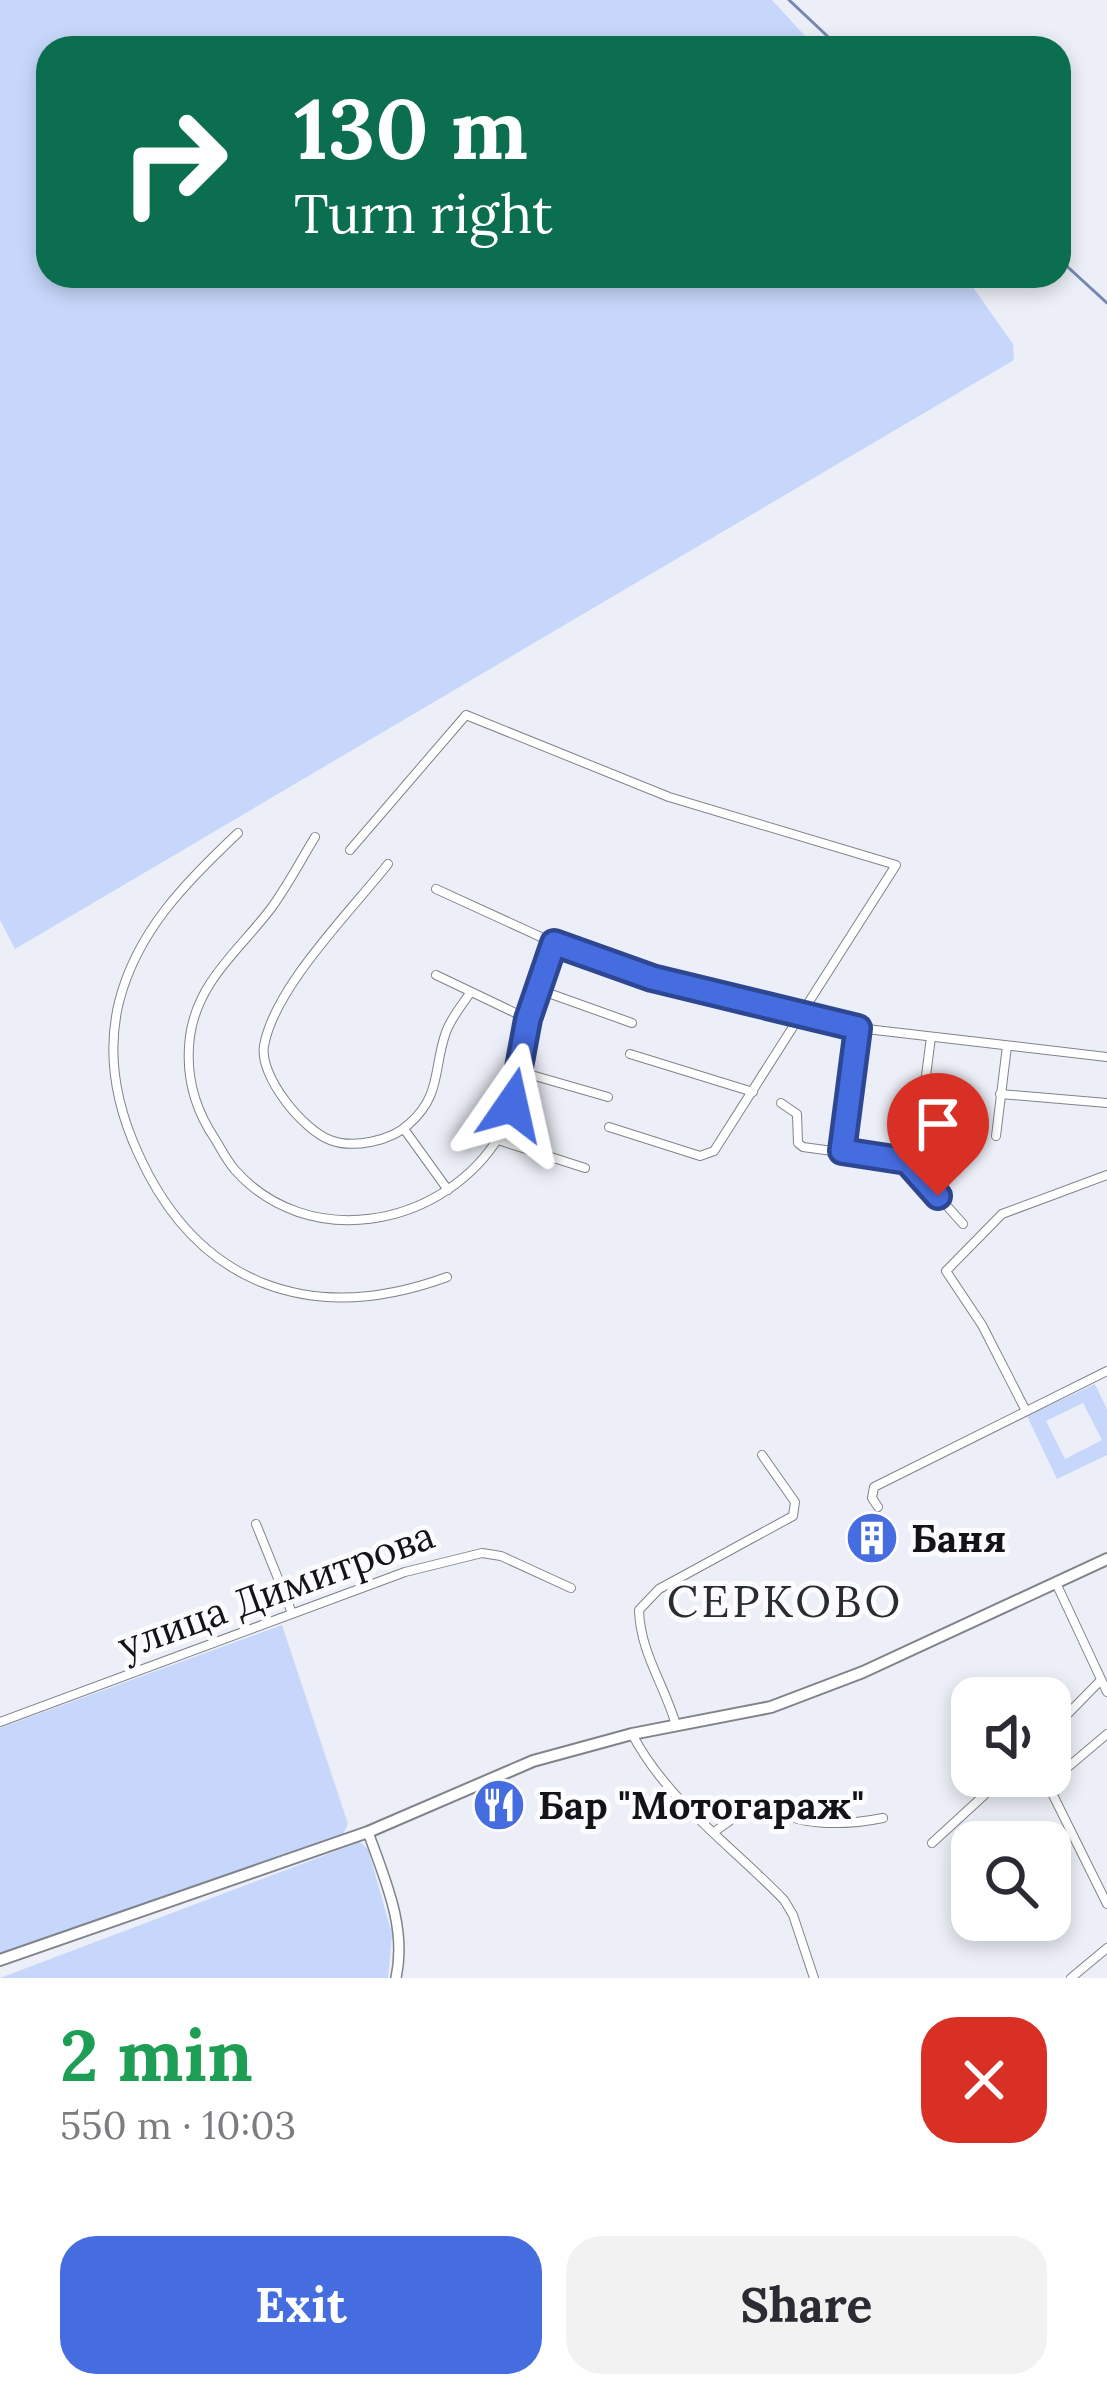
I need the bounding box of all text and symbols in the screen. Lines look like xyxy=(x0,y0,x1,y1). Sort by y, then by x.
text: 130 m xyxy=(294,74,528,182)
icon: right xyxy=(96,84,252,240)
text: Turn right xyxy=(294,179,553,248)
position arrow xyxy=(449,1042,575,1168)
pin xyxy=(887,1073,989,1196)
icon: arrive xyxy=(905,1091,971,1157)
street label: улица Димитрова xyxy=(111,1510,441,1670)
building icon: Баня xyxy=(844,1510,900,1566)
place label: Баня xyxy=(911,1513,1006,1563)
district label: СЕРКОВО xyxy=(667,1572,903,1629)
map controls xyxy=(951,1677,1071,1941)
button: sound xyxy=(951,1677,1071,1797)
restaurant icon: Бар "Мотогараж" xyxy=(471,1777,527,1833)
place label: Бар "Мотогараж" xyxy=(538,1780,864,1830)
button: search xyxy=(951,1821,1071,1941)
text: 2 min xyxy=(60,2009,253,2101)
button: close xyxy=(921,2017,1047,2143)
text: 550 m · 10:03 xyxy=(60,2100,296,2150)
button: Exit xyxy=(60,2236,542,2374)
button: Share xyxy=(566,2236,1047,2374)

